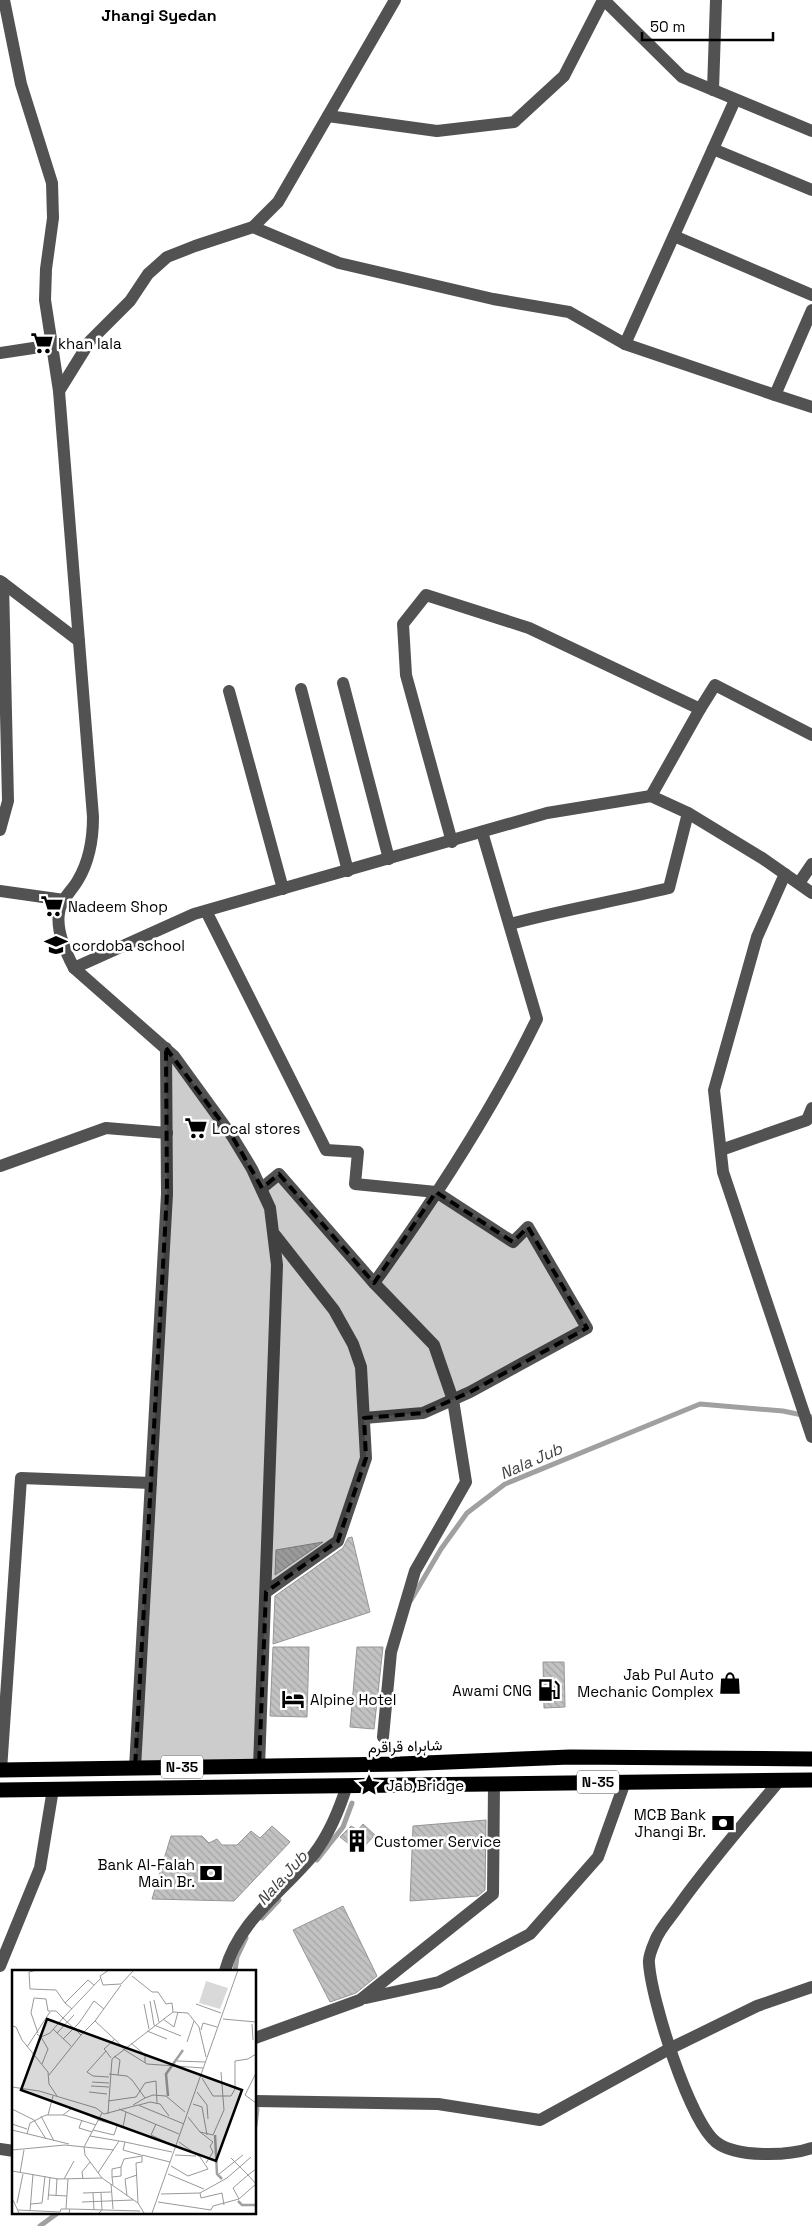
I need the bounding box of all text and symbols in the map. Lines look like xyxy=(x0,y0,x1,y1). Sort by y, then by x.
district label: Jhangi Syedan xyxy=(101,5,217,26)
scale bar xyxy=(642,10,773,42)
text: 50 m xyxy=(650,17,685,36)
supermarket icon: khan lala xyxy=(29,330,55,356)
place label: khan lala xyxy=(58,334,122,353)
supermarket icon: Nadeem Shop xyxy=(39,893,65,919)
place label: Nadeem Shop xyxy=(68,897,168,916)
school or university icon: cordoba school xyxy=(43,932,69,958)
place label: cordoba school xyxy=(72,936,185,955)
supermarket icon: Local stores xyxy=(183,1115,209,1141)
place label: Local stores xyxy=(212,1119,300,1138)
water label: Nala Jub xyxy=(496,1438,566,1484)
place label: Jab Pul Auto Mechanic Complex xyxy=(577,1665,714,1701)
shop icon: Jab Pul Auto Mechanic Complex xyxy=(717,1670,743,1696)
fuel station icon: Awami CNG xyxy=(536,1677,562,1703)
place label: Awami CNG xyxy=(452,1681,532,1700)
hotel icon: Alpine Hotel xyxy=(280,1686,306,1712)
place label: Alpine Hotel xyxy=(310,1690,396,1709)
street label: شاہراہ قراقرم xyxy=(367,1735,443,1758)
road number: N-35 xyxy=(161,1755,203,1778)
road number: N-35 xyxy=(577,1770,619,1794)
place icon: Jab Bridge xyxy=(356,1772,382,1798)
place label: Jab Bridge xyxy=(386,1776,464,1795)
place label: MCB Bank Jhangi Br. xyxy=(634,1805,706,1841)
bank icon: MCB Bank Jhangi Br. xyxy=(710,1810,736,1836)
building icon: Customer Service xyxy=(344,1828,370,1854)
place label: Customer Service xyxy=(374,1832,501,1851)
water label: Nala Jub xyxy=(252,1846,312,1910)
place label: Bank Al-Falah Main Br. xyxy=(97,1855,195,1891)
bank icon: Bank Al-Falah Main Br. xyxy=(198,1860,224,1886)
inset map xyxy=(12,1970,256,2214)

